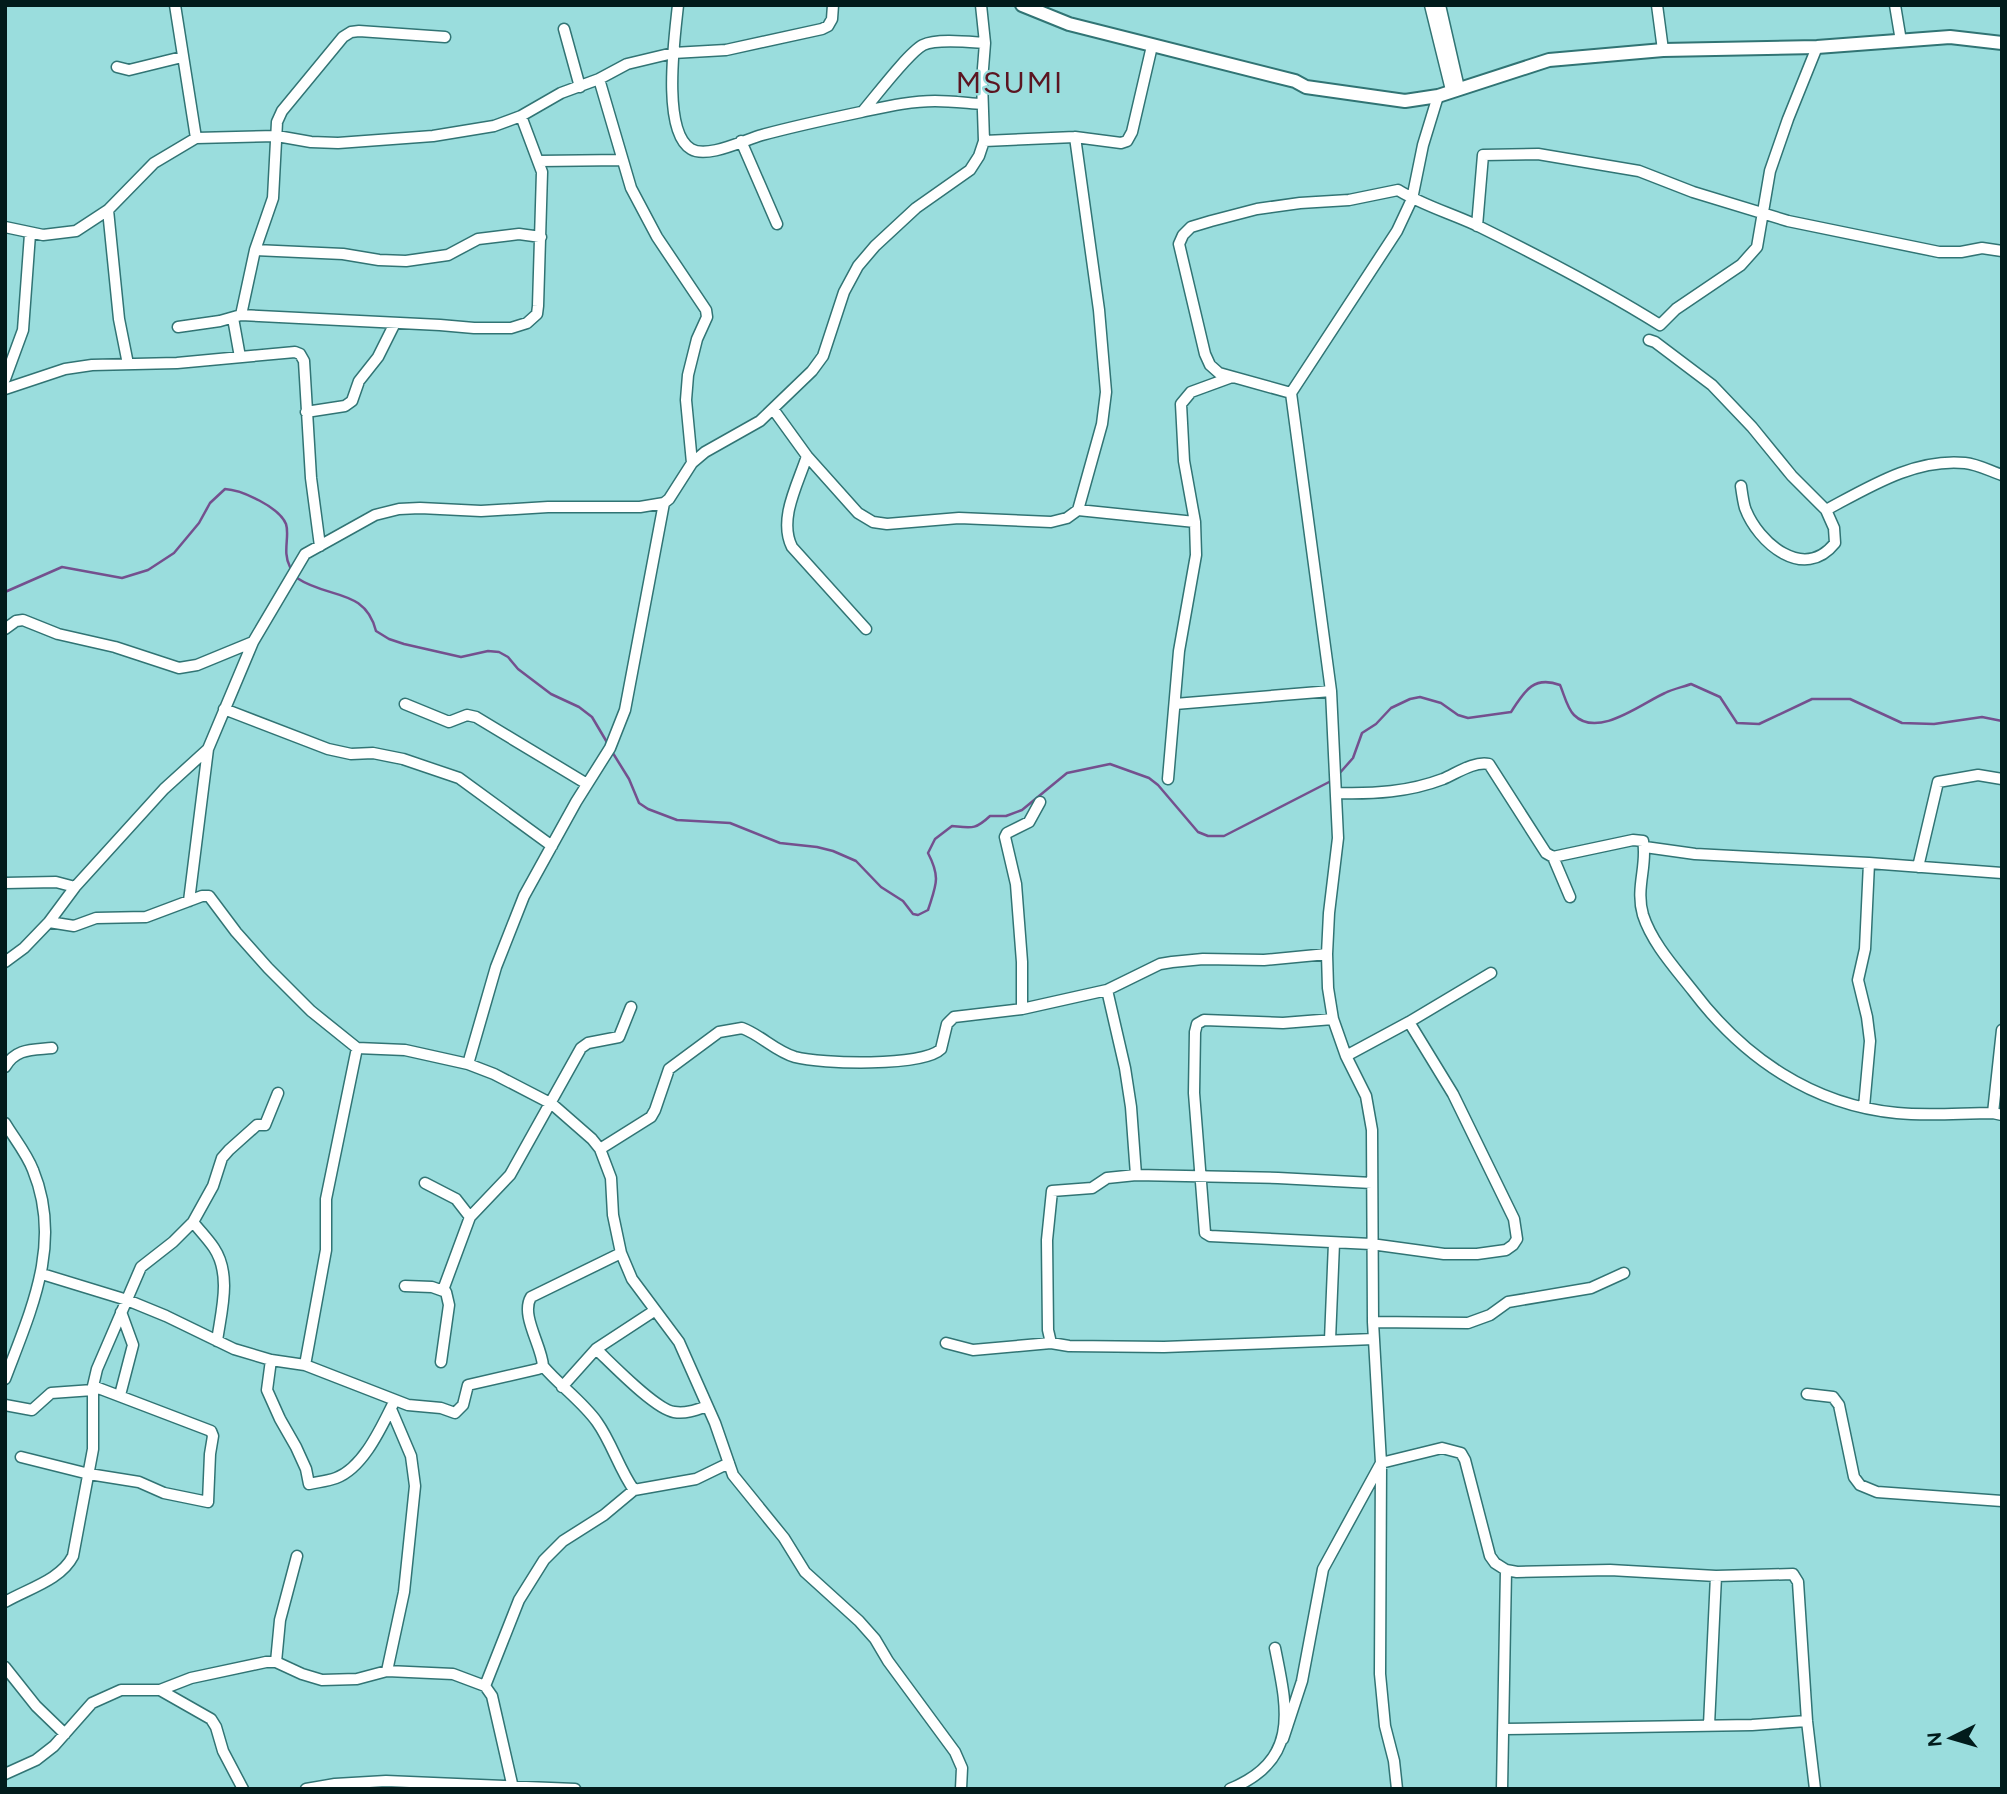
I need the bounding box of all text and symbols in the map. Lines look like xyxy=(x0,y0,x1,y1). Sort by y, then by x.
district label: MSUMI xyxy=(956,64,1064,101)
north arrow xyxy=(1916,1703,1986,1773)
text: N xyxy=(1922,1731,1947,1748)

